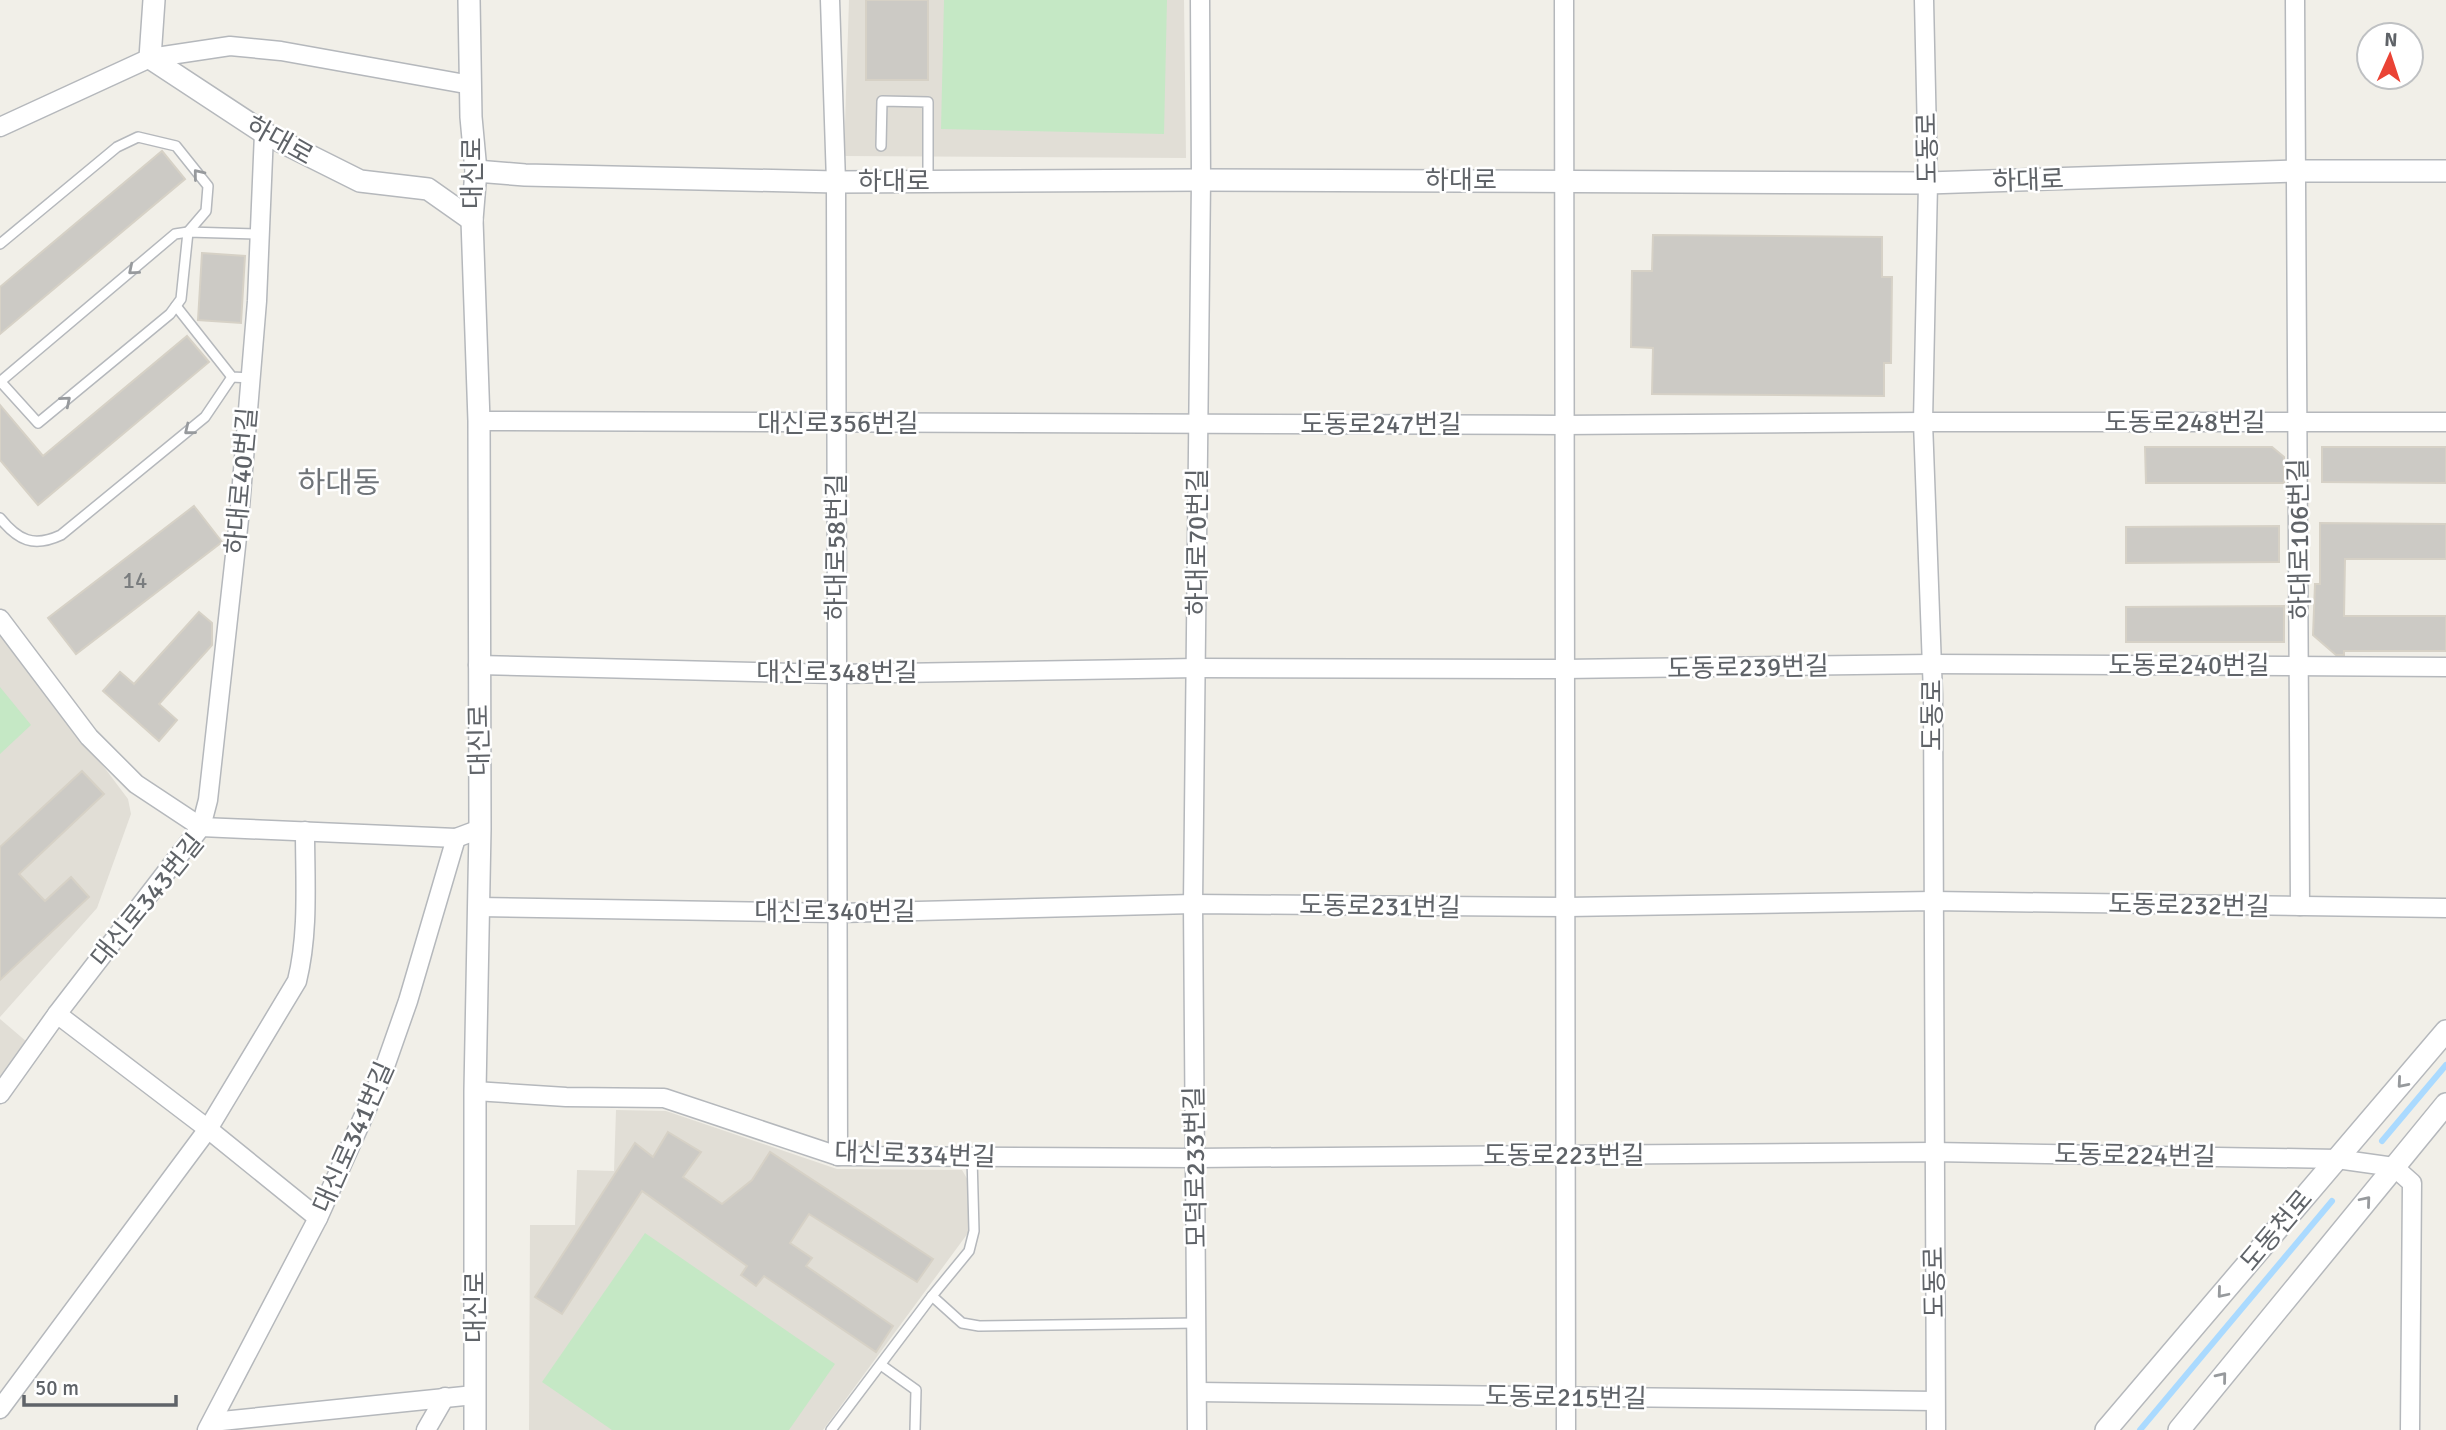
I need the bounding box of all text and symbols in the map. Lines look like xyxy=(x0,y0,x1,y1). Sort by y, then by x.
north arrow xyxy=(2355,21,2425,91)
text: N xyxy=(2384,28,2398,52)
street label: 하대로 xyxy=(240,109,319,172)
street label: 도동로 xyxy=(1911,112,1945,184)
street label: 대신로 xyxy=(457,137,489,209)
street label: 하대로 xyxy=(1992,164,2064,198)
street label: 하대로 xyxy=(1425,165,1497,197)
street label: 하대로 xyxy=(858,166,930,198)
one-way arrow xyxy=(194,169,206,182)
one-way arrow xyxy=(128,262,141,274)
one-way arrow xyxy=(58,396,70,409)
street label: 하대로40번길 xyxy=(220,406,264,556)
street label: 도동로248번길 xyxy=(2104,407,2266,439)
street label: 대신로356번길 xyxy=(757,408,919,440)
street label: 도동로247번길 xyxy=(1300,409,1462,441)
one-way arrow xyxy=(185,421,197,434)
street label: 하대로106번길 xyxy=(2283,458,2317,620)
district label: 하대동 xyxy=(298,465,380,502)
street label: 하대로70번길 xyxy=(1182,468,1214,616)
street label: 하대로58번길 xyxy=(821,473,853,621)
house number: 14 xyxy=(123,566,147,595)
street label: 도동로240번길 xyxy=(2108,650,2270,682)
street label: 도동로239번길 xyxy=(1667,651,1829,685)
street label: 대신로348번길 xyxy=(756,657,918,689)
street label: 도동로 xyxy=(1917,679,1949,751)
street label: 대신로 xyxy=(463,704,497,776)
street label: 대신로343번길 xyxy=(84,828,211,974)
street label: 도동로232번길 xyxy=(2108,889,2270,923)
street label: 도동로231번길 xyxy=(1299,890,1461,924)
street label: 대신로340번길 xyxy=(754,896,916,928)
street label: 대신로341번길 xyxy=(306,1057,401,1218)
one-way arrow xyxy=(2398,1075,2410,1088)
street label: 모덕로233번길 xyxy=(1179,1086,1213,1248)
street label: 대신로334번길 xyxy=(834,1136,996,1174)
street label: 도동로224번길 xyxy=(2054,1139,2216,1173)
street label: 도동로223번길 xyxy=(1483,1140,1645,1172)
street label: 도동천로 xyxy=(2234,1184,2320,1278)
one-way arrow xyxy=(2358,1196,2371,1208)
street label: 도동로 xyxy=(1918,1246,1952,1318)
street label: 대신로 xyxy=(460,1271,492,1343)
one-way arrow xyxy=(2218,1285,2230,1298)
scale bar xyxy=(24,1364,177,1408)
one-way arrow xyxy=(2214,1373,2227,1385)
text: 50 m xyxy=(35,1375,79,1401)
street label: 도동로215번길 xyxy=(1485,1381,1647,1415)

